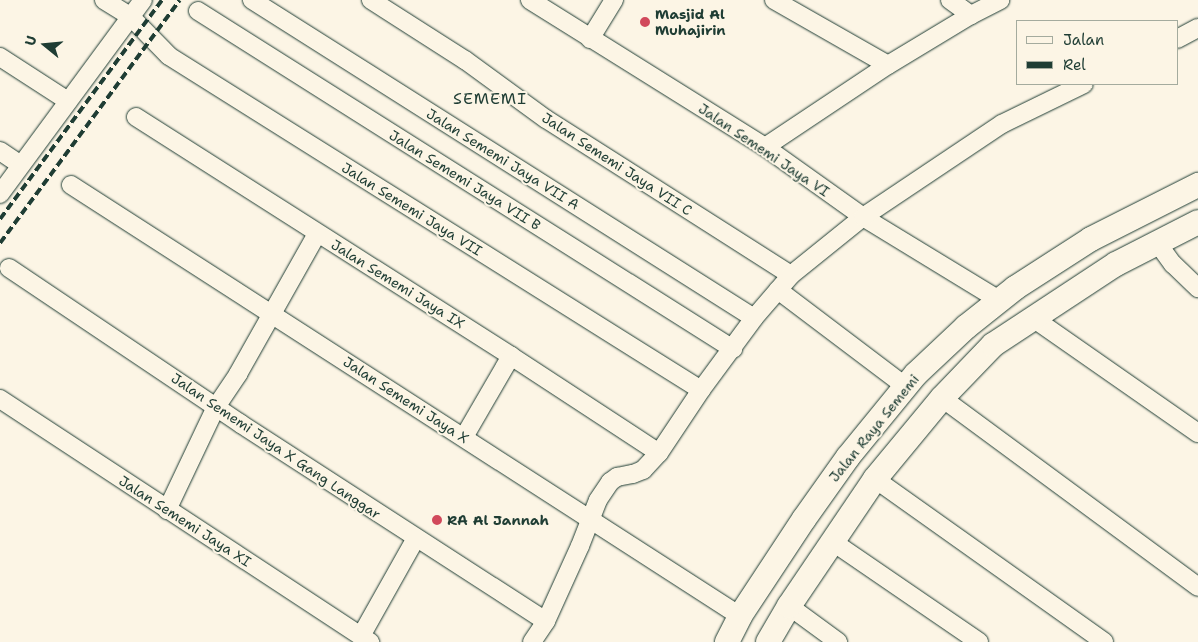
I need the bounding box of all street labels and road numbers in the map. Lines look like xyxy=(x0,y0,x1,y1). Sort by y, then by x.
street label: Jalan Sememi Jaya VI xyxy=(695,100,833,200)
street label: Jalan Sememi Jaya VII A xyxy=(423,105,583,213)
street label: Jalan Sememi Jaya VII C xyxy=(539,109,695,219)
street label: Jalan Sememi Jaya VII B xyxy=(386,126,544,234)
street label: Jalan Sememi Jaya VII xyxy=(339,159,485,259)
street label: Jalan Sememi Jaya IX xyxy=(328,236,468,332)
street label: Jalan Sememi Jaya X xyxy=(340,353,472,447)
street label: Jalan Sememi Jaya X Gang Langgar xyxy=(168,369,384,523)
street label: Jalan Raya Sememi xyxy=(825,371,923,485)
street label: Jalan Sememi Jaya XI xyxy=(116,472,254,570)

